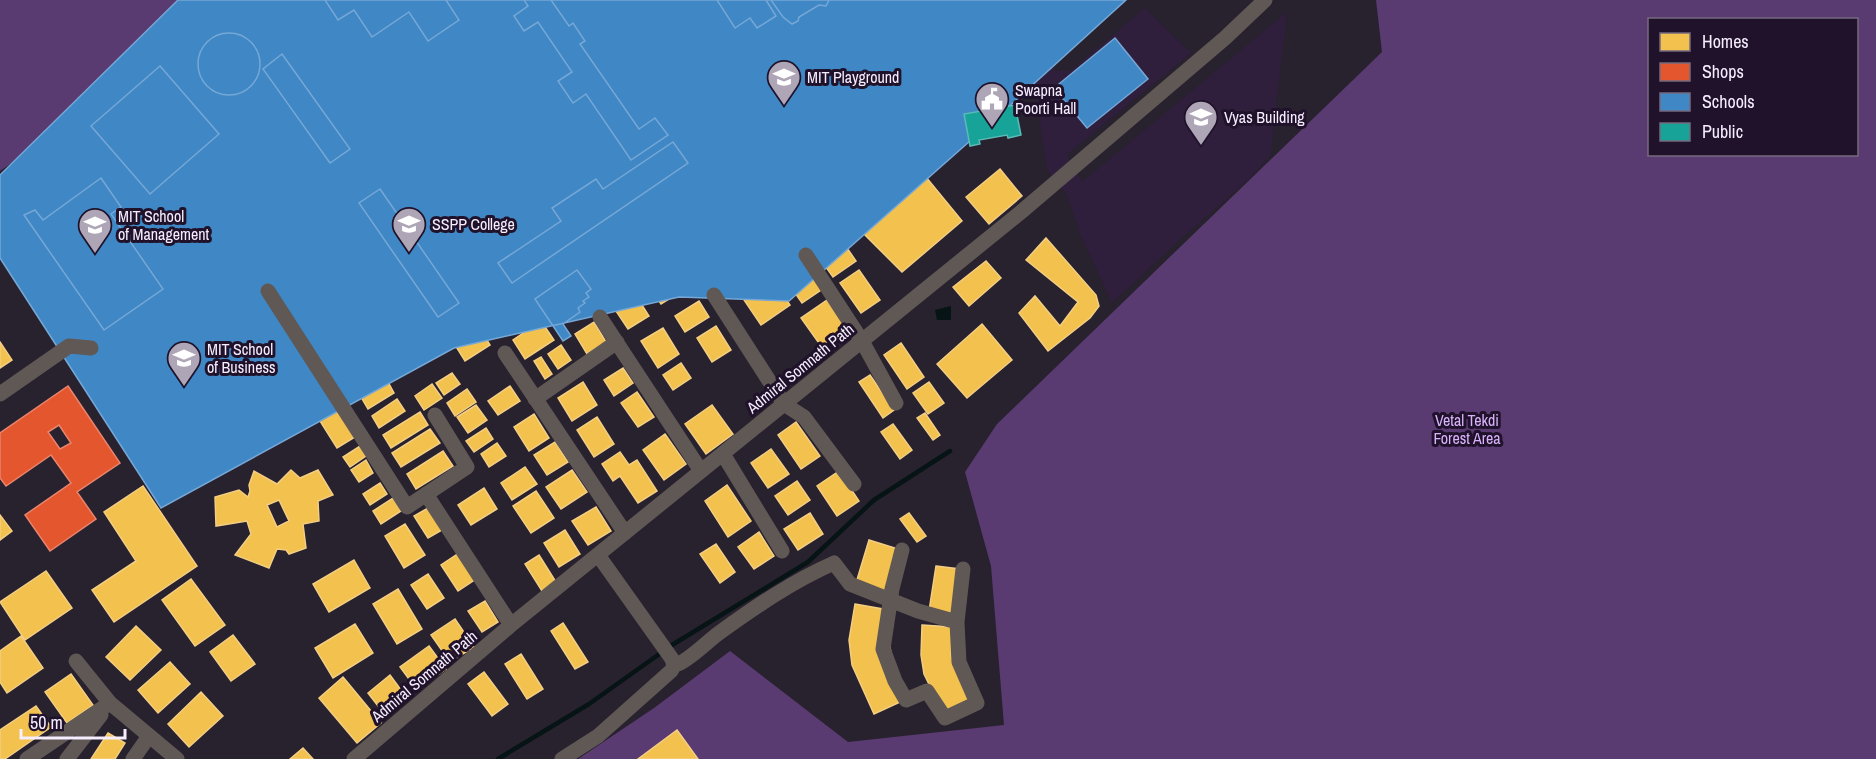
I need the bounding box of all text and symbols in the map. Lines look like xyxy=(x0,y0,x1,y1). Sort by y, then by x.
legend xyxy=(1648,18,1858,156)
text: Homes xyxy=(1702,29,1749,54)
school or university icon: MIT Playground xyxy=(766,59,802,106)
text: Shops xyxy=(1702,59,1744,84)
place label: MIT Playground xyxy=(807,66,899,88)
place label: Swapna Poorti Hall xyxy=(1015,79,1076,119)
public building icon: Swapna Poorti Hall xyxy=(974,81,1010,128)
text: Schools xyxy=(1702,89,1755,114)
school or university icon: Vyas Building xyxy=(1183,99,1219,146)
place label: Vyas Building xyxy=(1224,106,1305,128)
text: Public xyxy=(1702,119,1743,144)
place label: MIT School of Management xyxy=(118,205,210,245)
school or university icon: SSPP College xyxy=(391,206,427,253)
school or university icon: MIT School of Management xyxy=(77,207,113,254)
place label: SSPP College xyxy=(432,213,515,235)
street label: Admiral Somnath Path xyxy=(741,318,858,419)
place label: MIT School of Business xyxy=(207,338,276,378)
school or university icon: MIT School of Business xyxy=(166,340,202,387)
park label: Vetal Tekdi Forest Area xyxy=(1433,409,1501,449)
street label: Admiral Somnath Path xyxy=(366,625,482,727)
scale bar xyxy=(21,702,124,740)
text: 50 m xyxy=(30,710,63,735)

